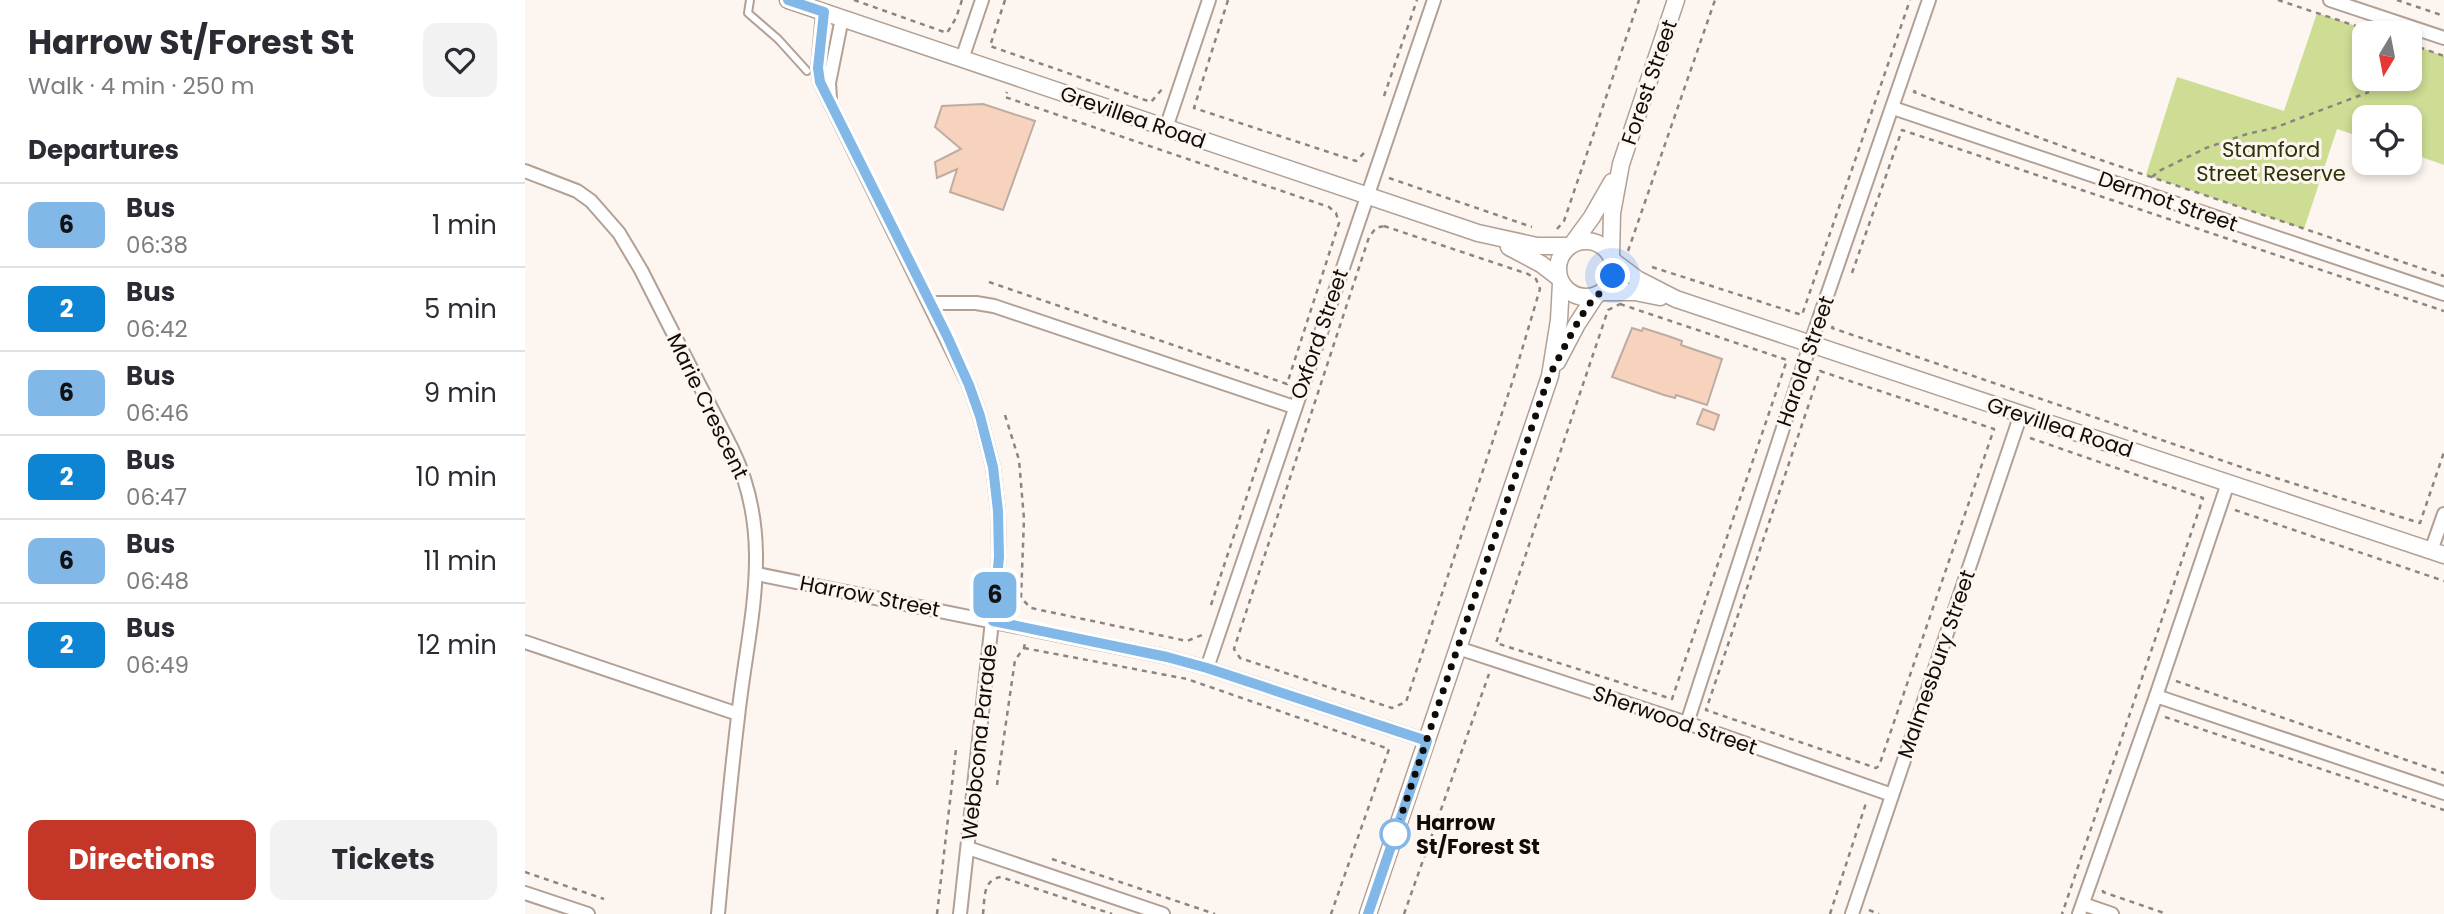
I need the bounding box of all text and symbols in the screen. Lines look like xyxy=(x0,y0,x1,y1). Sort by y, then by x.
street label: Forest Street xyxy=(1614,16,1684,148)
text: Harrow St/Forest St xyxy=(28,19,354,66)
north arrow xyxy=(2352,21,2422,91)
map controls xyxy=(2352,21,2422,175)
button: heart xyxy=(423,23,497,97)
text: Walk · 4 min · 250 m xyxy=(28,70,254,102)
street label: Grevillea Road xyxy=(1056,79,1210,155)
button: locate xyxy=(2352,105,2422,175)
text: Departures xyxy=(28,132,179,168)
park label: Stamford Street Reserve xyxy=(2196,135,2346,188)
street label: Dermot Street xyxy=(2094,164,2242,238)
text: Bus xyxy=(126,190,175,226)
text: 1 min xyxy=(432,207,497,243)
text: 6 xyxy=(59,208,74,241)
text: 06:38 xyxy=(126,229,188,261)
your location xyxy=(1595,258,1630,293)
street label: Oxford Street xyxy=(1283,265,1355,403)
text: Bus xyxy=(126,274,175,310)
text: 5 min xyxy=(424,291,497,327)
text: 2 xyxy=(60,292,73,325)
street label: Harold Street xyxy=(1769,292,1841,430)
text: 06:42 xyxy=(126,313,188,345)
street label: Marie Crescent xyxy=(660,328,756,484)
text: Bus xyxy=(126,358,175,394)
text: 9 min xyxy=(424,375,497,411)
text: 6 xyxy=(59,376,74,409)
street label: Grevillea Road xyxy=(1983,390,2137,464)
text: 06:46 xyxy=(126,397,189,429)
text: Bus xyxy=(126,442,175,478)
text: 10 min xyxy=(416,459,497,495)
text: 2 xyxy=(60,460,73,493)
text: 06:47 xyxy=(126,481,187,513)
text: Bus xyxy=(126,526,175,562)
text: 11 min xyxy=(424,543,497,579)
text: 6 xyxy=(59,544,74,577)
text: 06:48 xyxy=(126,565,189,597)
street label: Malmesbury Street xyxy=(1890,566,1982,762)
street label: Harrow Street xyxy=(797,568,943,624)
line badge: 6 xyxy=(972,572,1018,618)
text: 6 xyxy=(987,578,1003,611)
text: Bus xyxy=(126,610,175,646)
text: 12 min xyxy=(417,627,497,663)
text: 2 xyxy=(60,628,73,661)
street label: Webbcona Parade xyxy=(954,643,1004,841)
text: 06:49 xyxy=(126,649,189,681)
street label: Sherwood Street xyxy=(1589,678,1761,762)
place label: Harrow St/Forest St xyxy=(1416,808,1540,861)
marker: Harrow St/Forest St xyxy=(1380,819,1410,849)
button: Directions xyxy=(28,820,256,900)
button: Tickets xyxy=(270,820,497,900)

